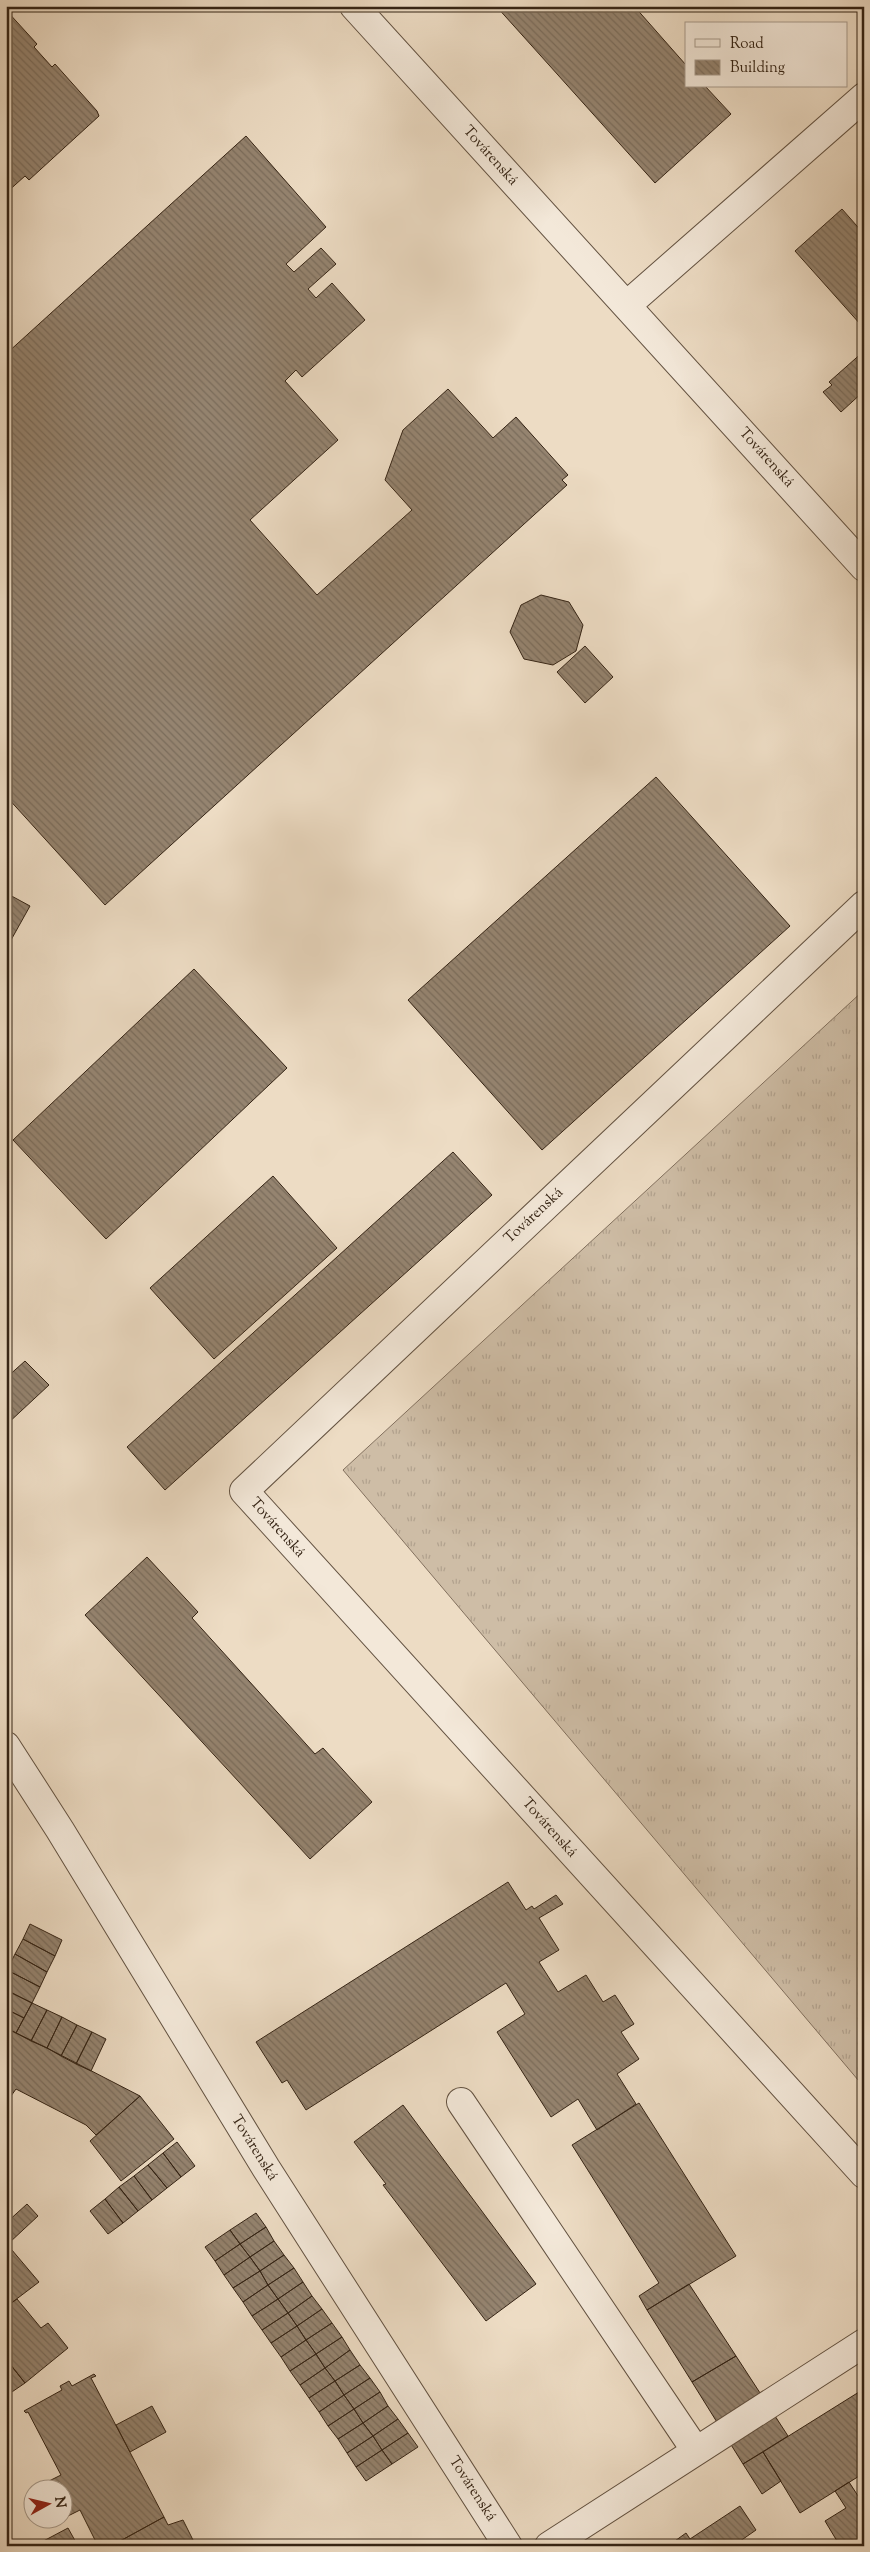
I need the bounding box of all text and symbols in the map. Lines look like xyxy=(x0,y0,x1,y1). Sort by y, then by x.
legend xyxy=(685,22,848,88)
text: Road xyxy=(730,34,764,55)
text: Building xyxy=(730,58,785,79)
street label: Továrenská xyxy=(457,121,523,191)
street label: Továrenská xyxy=(733,423,799,493)
street label: Továrenská xyxy=(500,1183,568,1249)
street label: Továrenská xyxy=(244,1493,310,1563)
street label: Továrenská xyxy=(516,1793,582,1863)
street label: Továrenská xyxy=(225,2111,283,2185)
street label: Továrenská xyxy=(443,2452,501,2526)
north arrow xyxy=(22,2480,72,2530)
text: N xyxy=(48,2496,70,2509)

